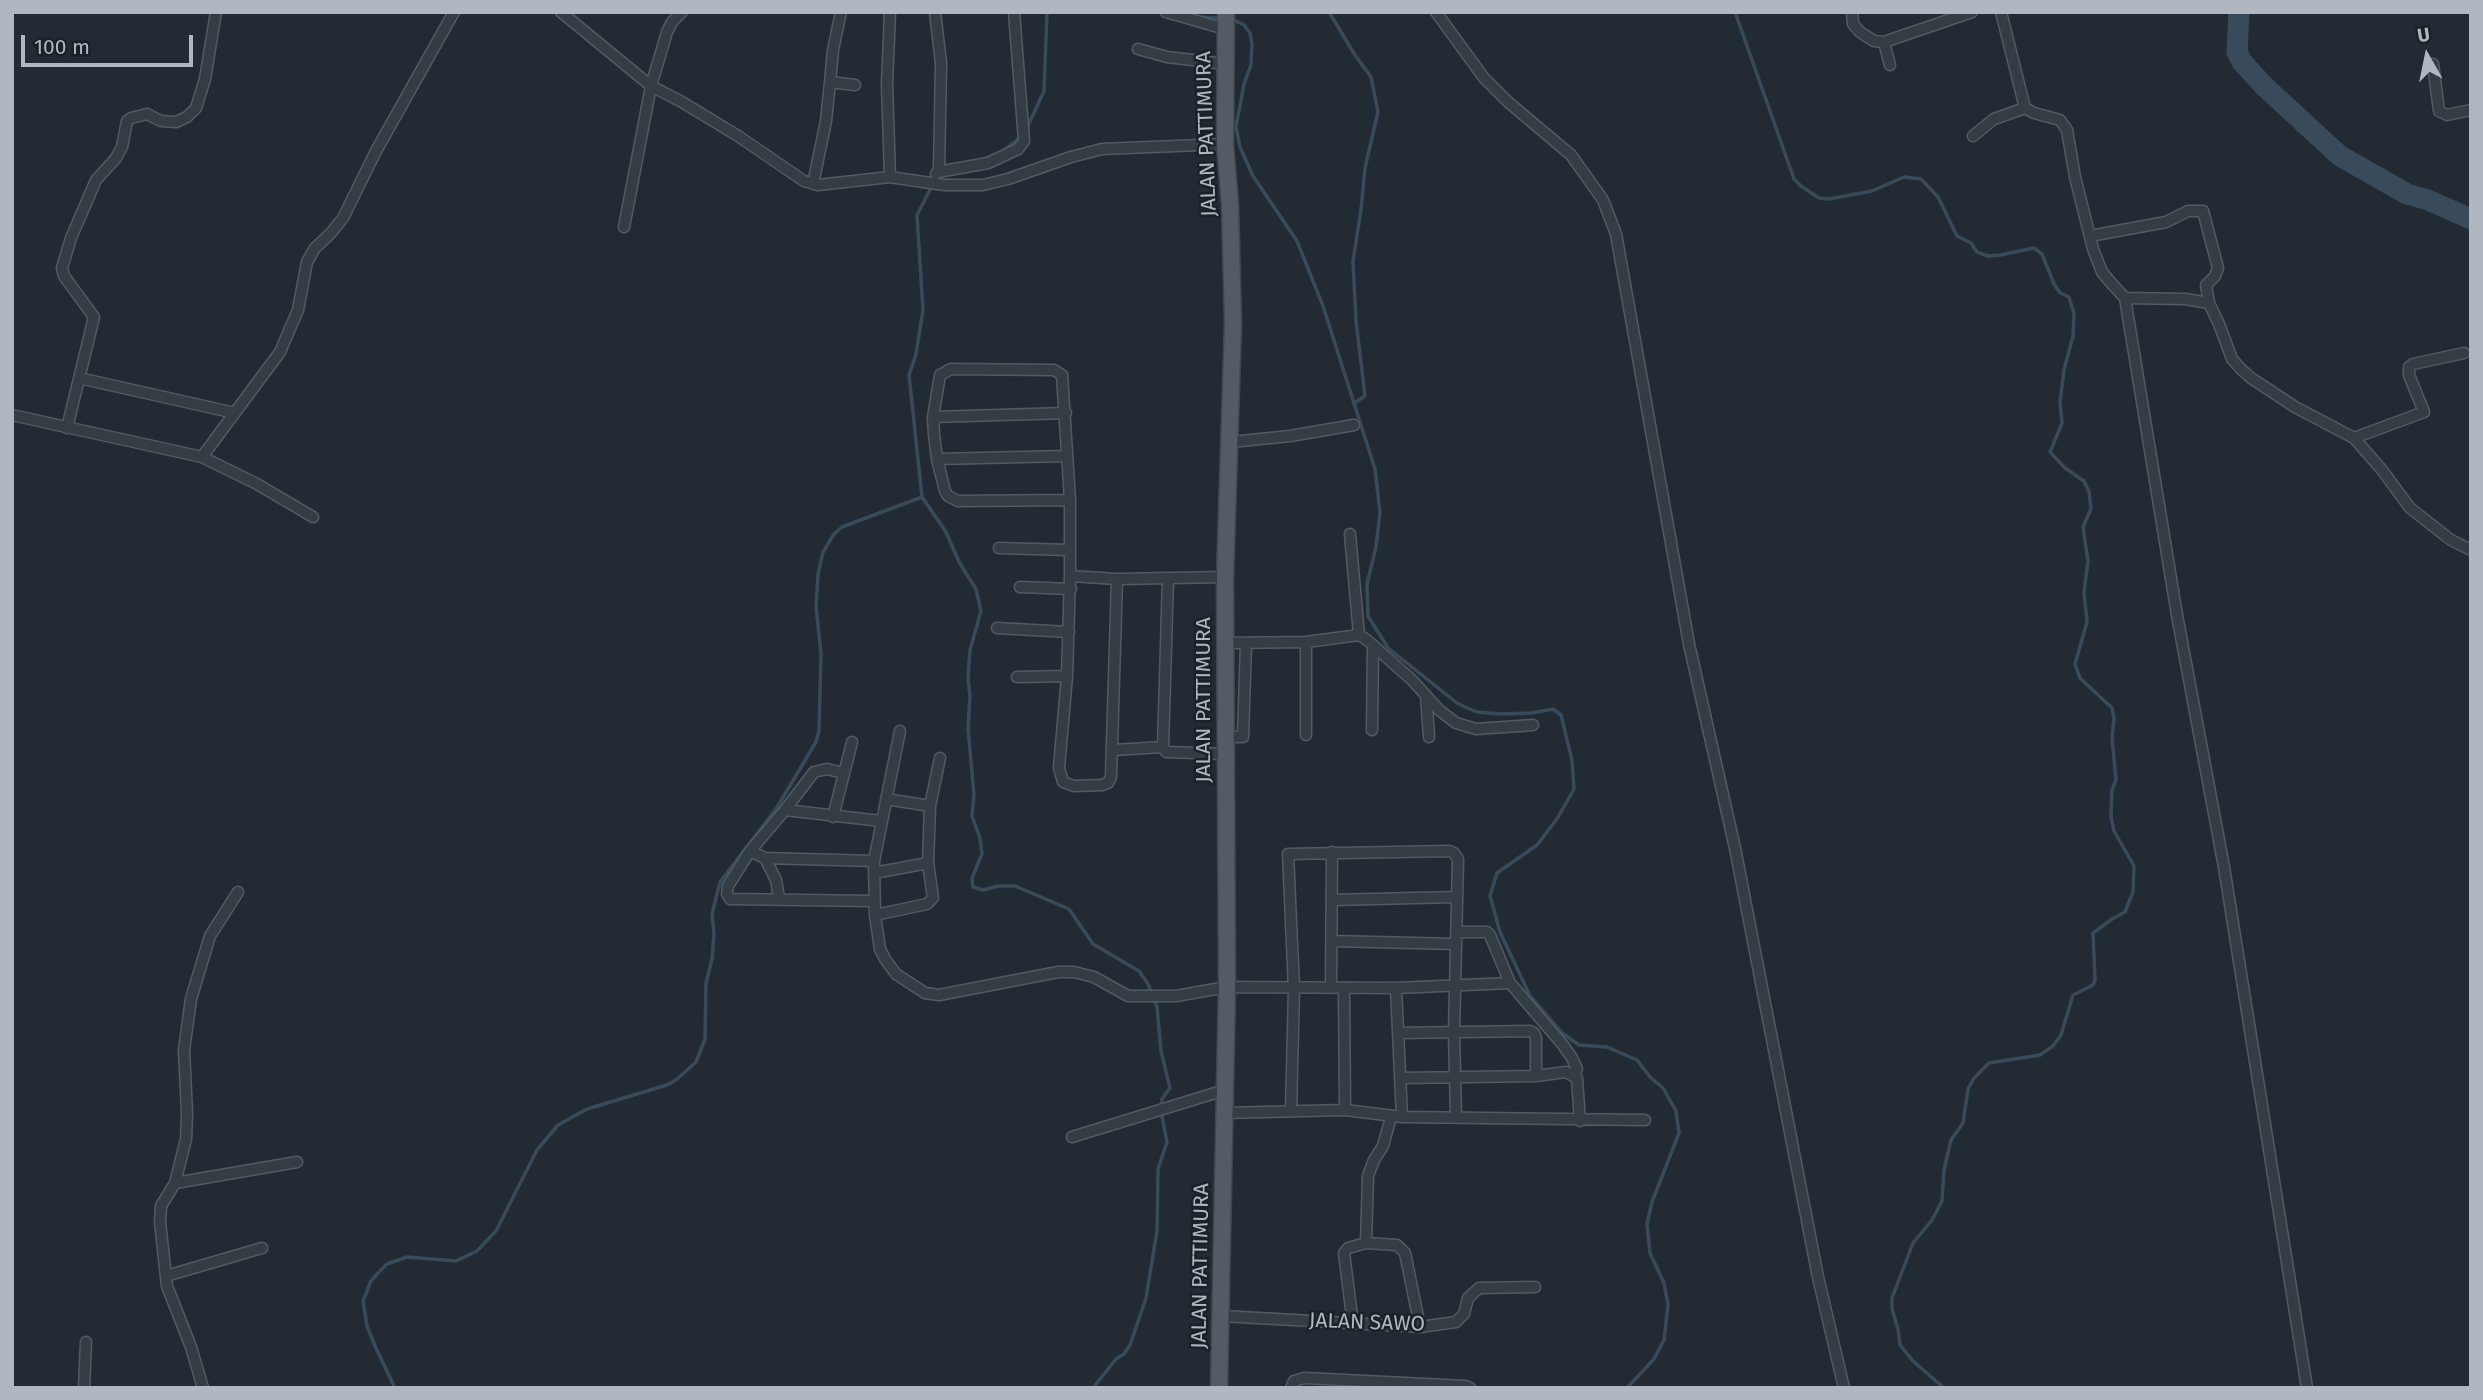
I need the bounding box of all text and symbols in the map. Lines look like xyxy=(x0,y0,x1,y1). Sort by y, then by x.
scale bar xyxy=(24,21,196,65)
north arrow xyxy=(2392,21,2462,91)
text: U xyxy=(2416,22,2432,47)
text: 100 m xyxy=(34,34,90,60)
street label: JALAN PATTIMURA xyxy=(1192,51,1222,217)
street label: JALAN PATTIMURA xyxy=(1191,617,1217,783)
street label: JALAN PATTIMURA xyxy=(1187,1183,1215,1349)
street label: JALAN SAWO xyxy=(1309,1308,1425,1338)

